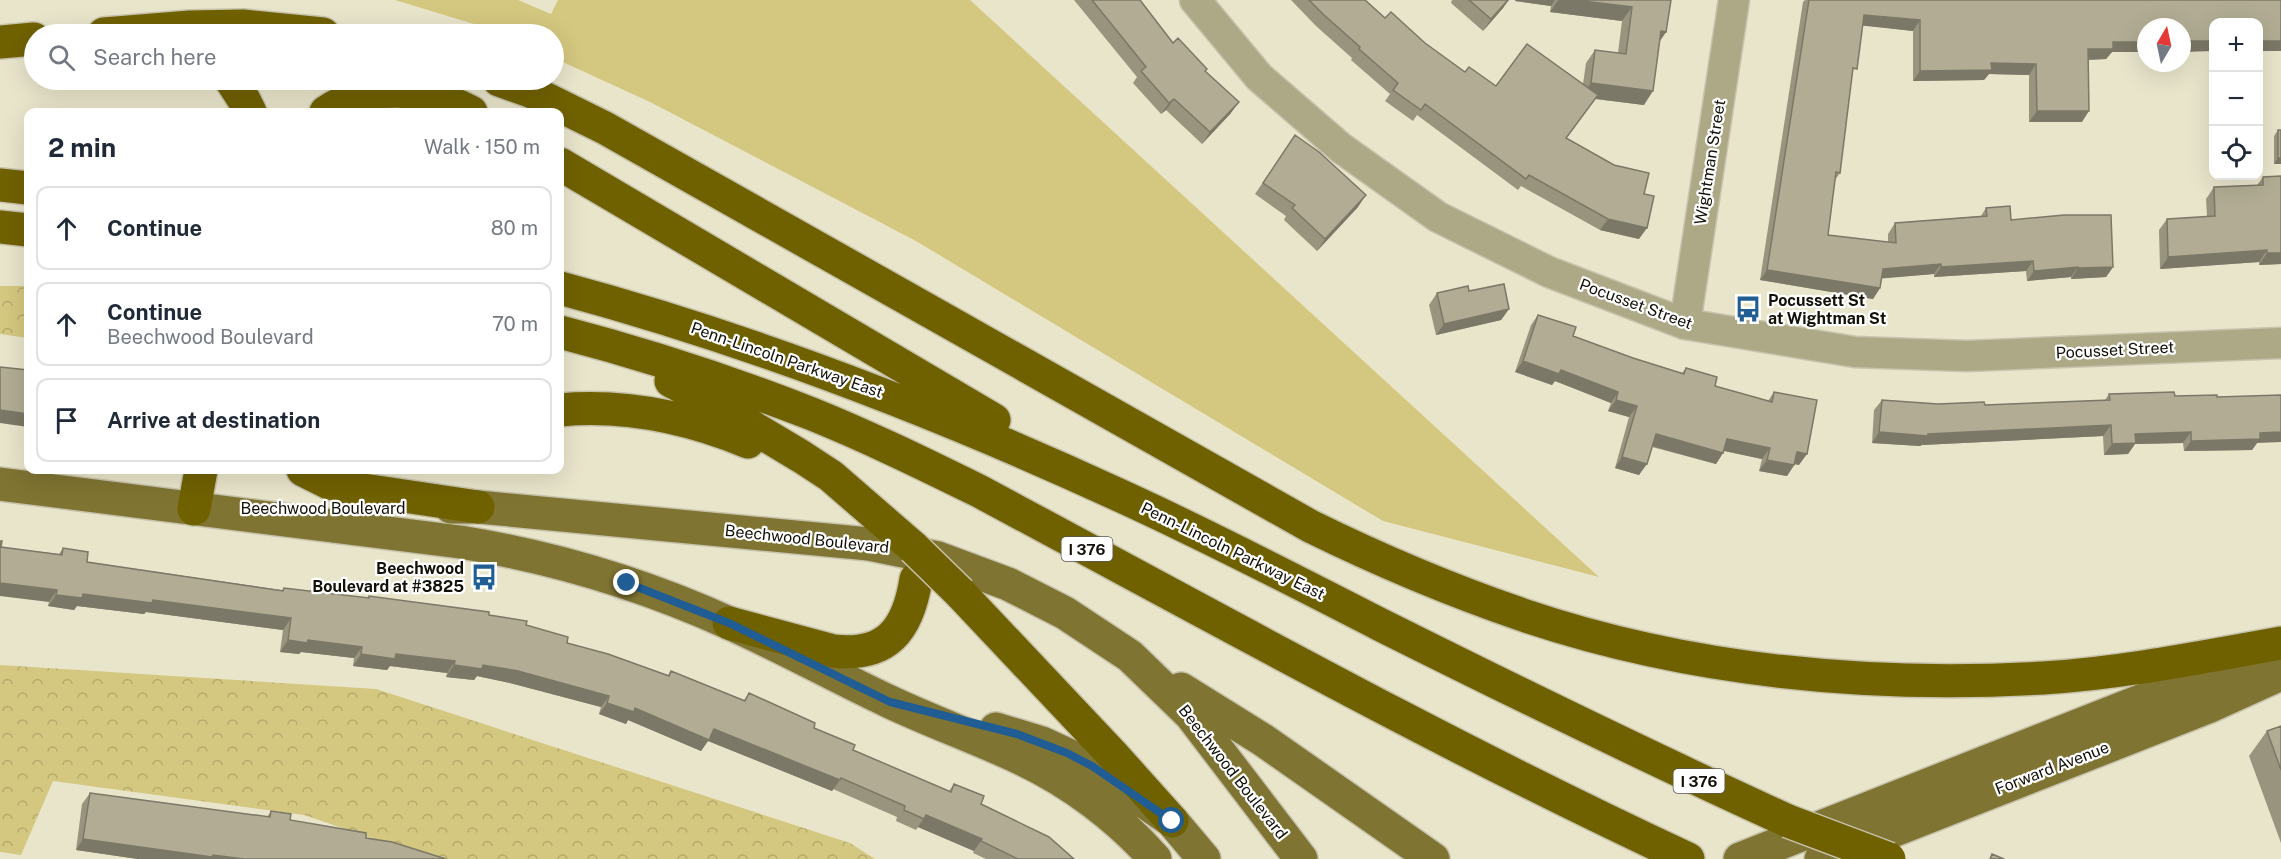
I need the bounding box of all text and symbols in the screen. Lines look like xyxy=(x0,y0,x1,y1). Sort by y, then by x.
north arrow xyxy=(2137,18,2191,72)
map controls xyxy=(2209,18,2263,180)
button: + xyxy=(2209,18,2263,72)
search box xyxy=(24,24,564,90)
icon: search xyxy=(45,41,78,74)
text: Search here xyxy=(93,44,217,70)
button: − xyxy=(2209,72,2263,126)
street label: Wightman Street xyxy=(1691,98,1729,226)
button: locate xyxy=(2209,126,2263,180)
text: 2 min xyxy=(48,132,116,163)
text: Walk · 150 m xyxy=(424,135,540,159)
icon: ahead xyxy=(50,212,83,245)
text: Continue xyxy=(107,215,202,241)
text: 80 m xyxy=(491,216,538,240)
street label: Pocusset Street xyxy=(1577,275,1695,333)
place label: Pocussett St at Wightman St xyxy=(1768,291,1887,328)
bus stop icon: Pocussett St at Wightman St xyxy=(1733,294,1763,324)
text: Continue xyxy=(107,299,202,325)
icon: ahead xyxy=(50,308,83,341)
text: 70 m xyxy=(492,312,538,336)
street label: Penn-Lincoln Parkway East xyxy=(688,318,886,402)
text: Beechwood Boulevard xyxy=(107,325,314,349)
street label: Pocusset Street xyxy=(2055,337,2175,363)
icon: arrive xyxy=(50,404,83,437)
text: Arrive at destination xyxy=(107,407,320,433)
street label: Penn-Lincoln Parkway East xyxy=(1138,498,1328,604)
street label: Beechwood Boulevard xyxy=(240,499,406,518)
street label: Beechwood Boulevard xyxy=(724,521,890,557)
road number: I 376 xyxy=(1062,537,1112,561)
place label: Beechwood Boulevard at #3825 xyxy=(312,559,464,596)
bus stop icon: Beechwood Boulevard at #3825 xyxy=(469,562,499,592)
route end xyxy=(613,569,639,595)
street label: Beechwood Boulevard xyxy=(1175,701,1291,843)
street label: Forward Avenue xyxy=(1992,738,2112,798)
road number: I 376 xyxy=(1674,769,1724,793)
route start xyxy=(1158,807,1184,833)

